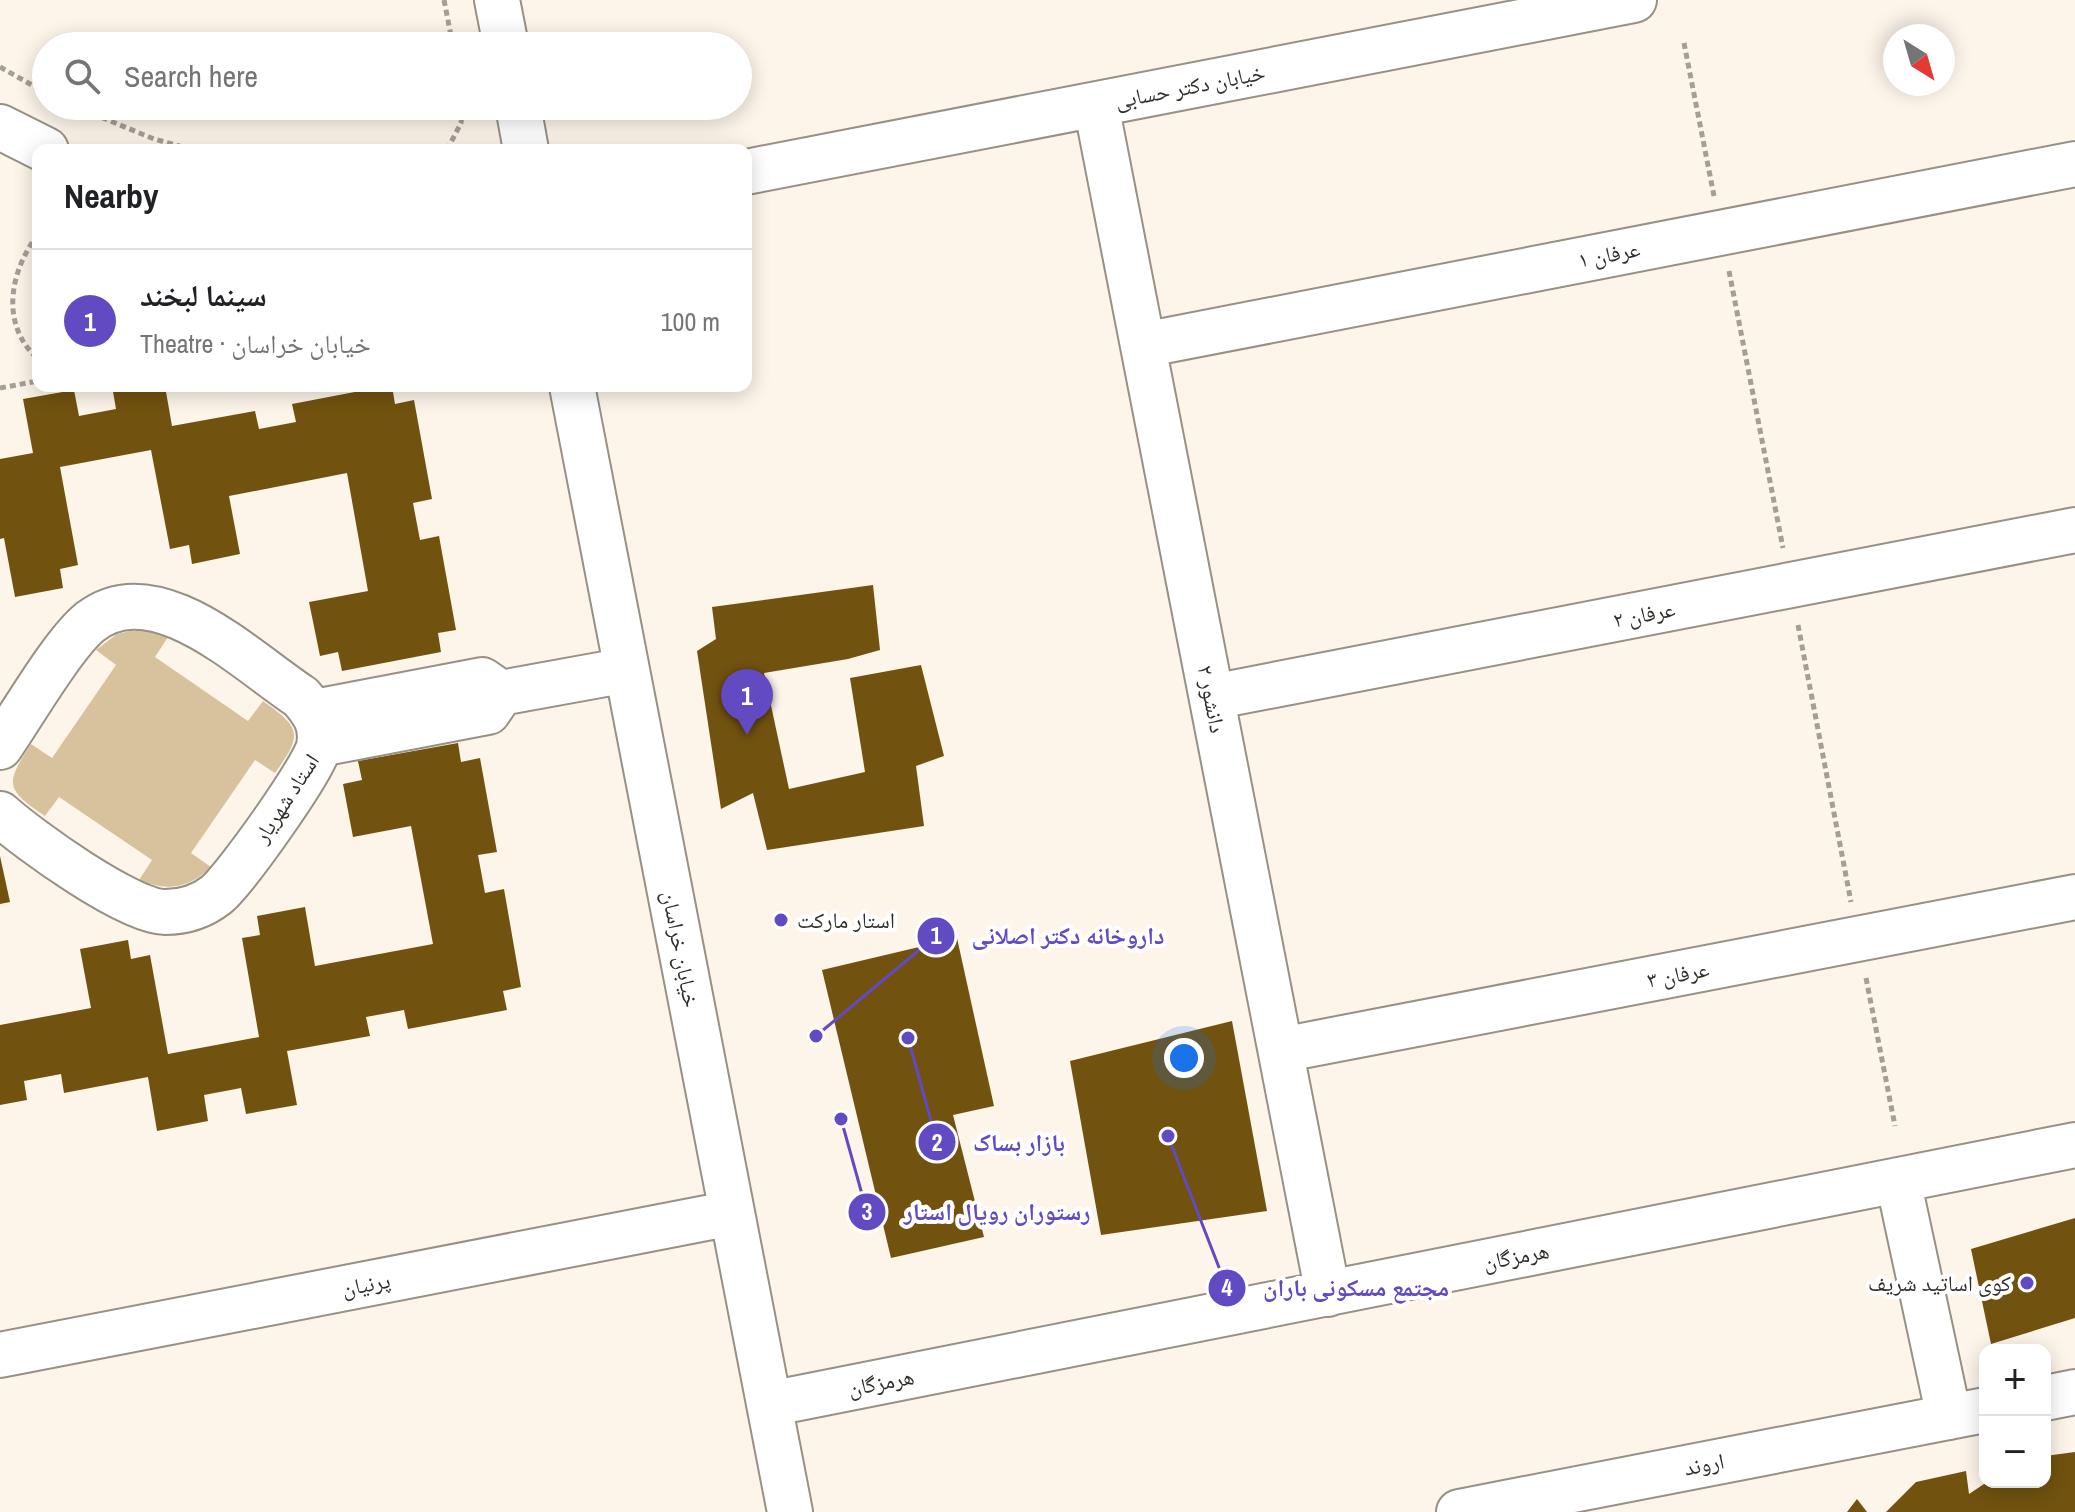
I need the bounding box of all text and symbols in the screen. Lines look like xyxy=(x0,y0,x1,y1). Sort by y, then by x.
north arrow xyxy=(1883,24,1955,96)
search box xyxy=(32,32,752,120)
icon: search xyxy=(60,54,104,98)
text: Search here xyxy=(124,56,258,96)
street label: خیابان دکتر حسابی xyxy=(1112,57,1268,115)
text: Nearby xyxy=(64,173,159,219)
street label: عرفان ۱ xyxy=(1575,233,1643,275)
text: سینما لبخند xyxy=(140,275,267,315)
text: 1 xyxy=(84,304,96,339)
text: 100 m xyxy=(661,304,720,339)
text: Theatre · خیابان خراسان xyxy=(140,326,371,361)
street label: عرفان ۲ xyxy=(1610,593,1678,635)
street label: دانشور ۲ xyxy=(1191,662,1233,736)
pin: 1 xyxy=(721,669,773,735)
street label: استاد شهریار xyxy=(245,748,326,849)
street label: خیابان خراسان xyxy=(655,888,707,1010)
place label: استار مارکت xyxy=(797,905,895,935)
marker: استار مارکت xyxy=(772,911,790,929)
callout: داروخانه دکتر اصلانی xyxy=(916,912,1181,960)
text: 1 xyxy=(931,919,942,951)
text: داروخانه دکتر اصلانی xyxy=(972,919,1164,951)
street label: عرفان ۳ xyxy=(1644,953,1712,995)
your location xyxy=(1164,1038,1204,1078)
callout: بازار بساک xyxy=(917,1118,1081,1166)
text: 2 xyxy=(932,1126,943,1158)
text: بازار بساک xyxy=(973,1126,1065,1158)
callout: رستوران رویال استار xyxy=(847,1188,1106,1236)
text: 3 xyxy=(862,1195,873,1227)
text: رستوران رویال استار xyxy=(903,1195,1090,1227)
street label: هرمزگان xyxy=(1480,1235,1552,1277)
callout: مجتمع مسکونی باران xyxy=(1207,1264,1465,1312)
street label: پرنیان xyxy=(339,1265,393,1303)
place label: کوی اساتید شریف xyxy=(1868,1268,2011,1298)
text: 4 xyxy=(1222,1271,1233,1303)
text: مجتمع مسکونی باران xyxy=(1263,1271,1449,1304)
marker: کوی اساتید شریف xyxy=(2018,1274,2036,1292)
map controls xyxy=(1979,1344,2051,1488)
button: + xyxy=(1979,1344,2051,1416)
street label: هرمزگان xyxy=(845,1361,917,1403)
button: − xyxy=(1979,1416,2051,1488)
street label: اروند xyxy=(1681,1445,1727,1483)

